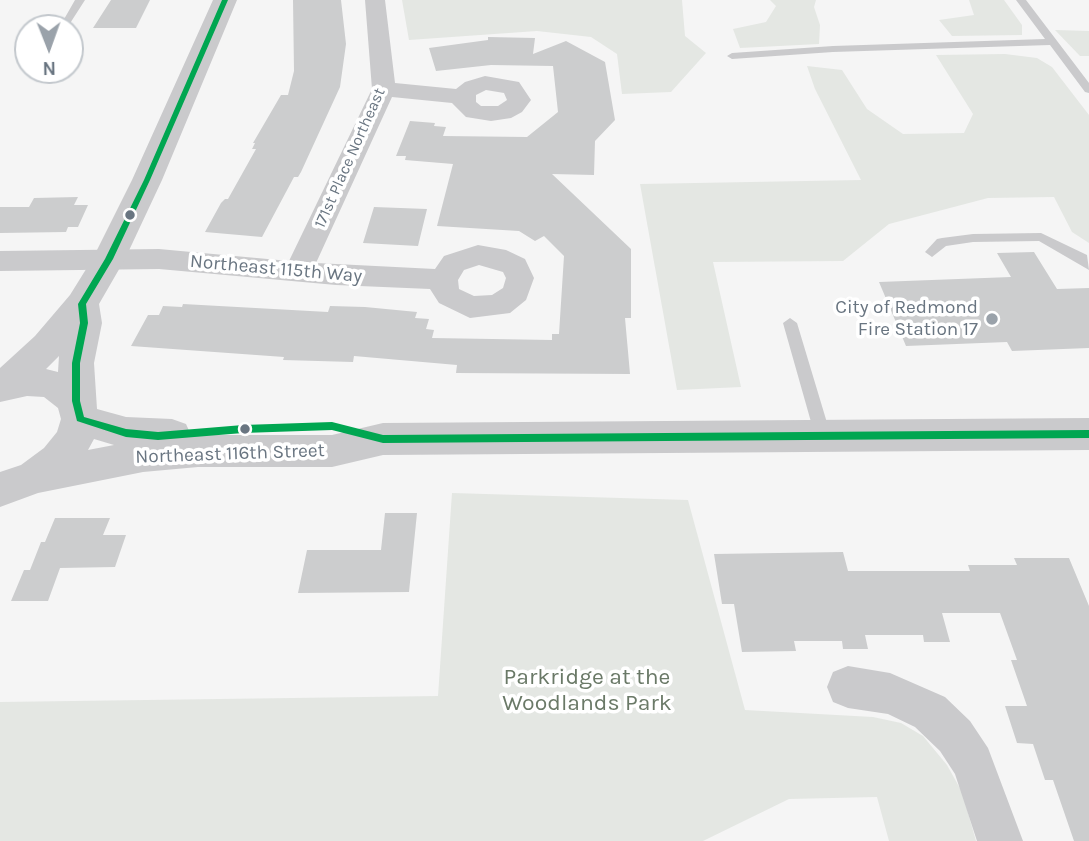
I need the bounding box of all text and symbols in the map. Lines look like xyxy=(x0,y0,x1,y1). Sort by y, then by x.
north arrow xyxy=(14,14,84,84)
text: N xyxy=(42,57,56,79)
street label: 171st Place Northeast xyxy=(310,85,390,231)
unlabelled marker xyxy=(123,208,137,222)
street label: Northeast 115th Way xyxy=(189,250,363,288)
place label: City of Redmond Fire Station 17 xyxy=(835,297,978,341)
marker: City of Redmond Fire Station 17 xyxy=(984,311,1000,327)
unlabelled marker xyxy=(238,422,252,436)
street label: Northeast 116th Street xyxy=(135,439,325,469)
park label: Parkridge at the Woodlands Park xyxy=(502,663,672,717)

